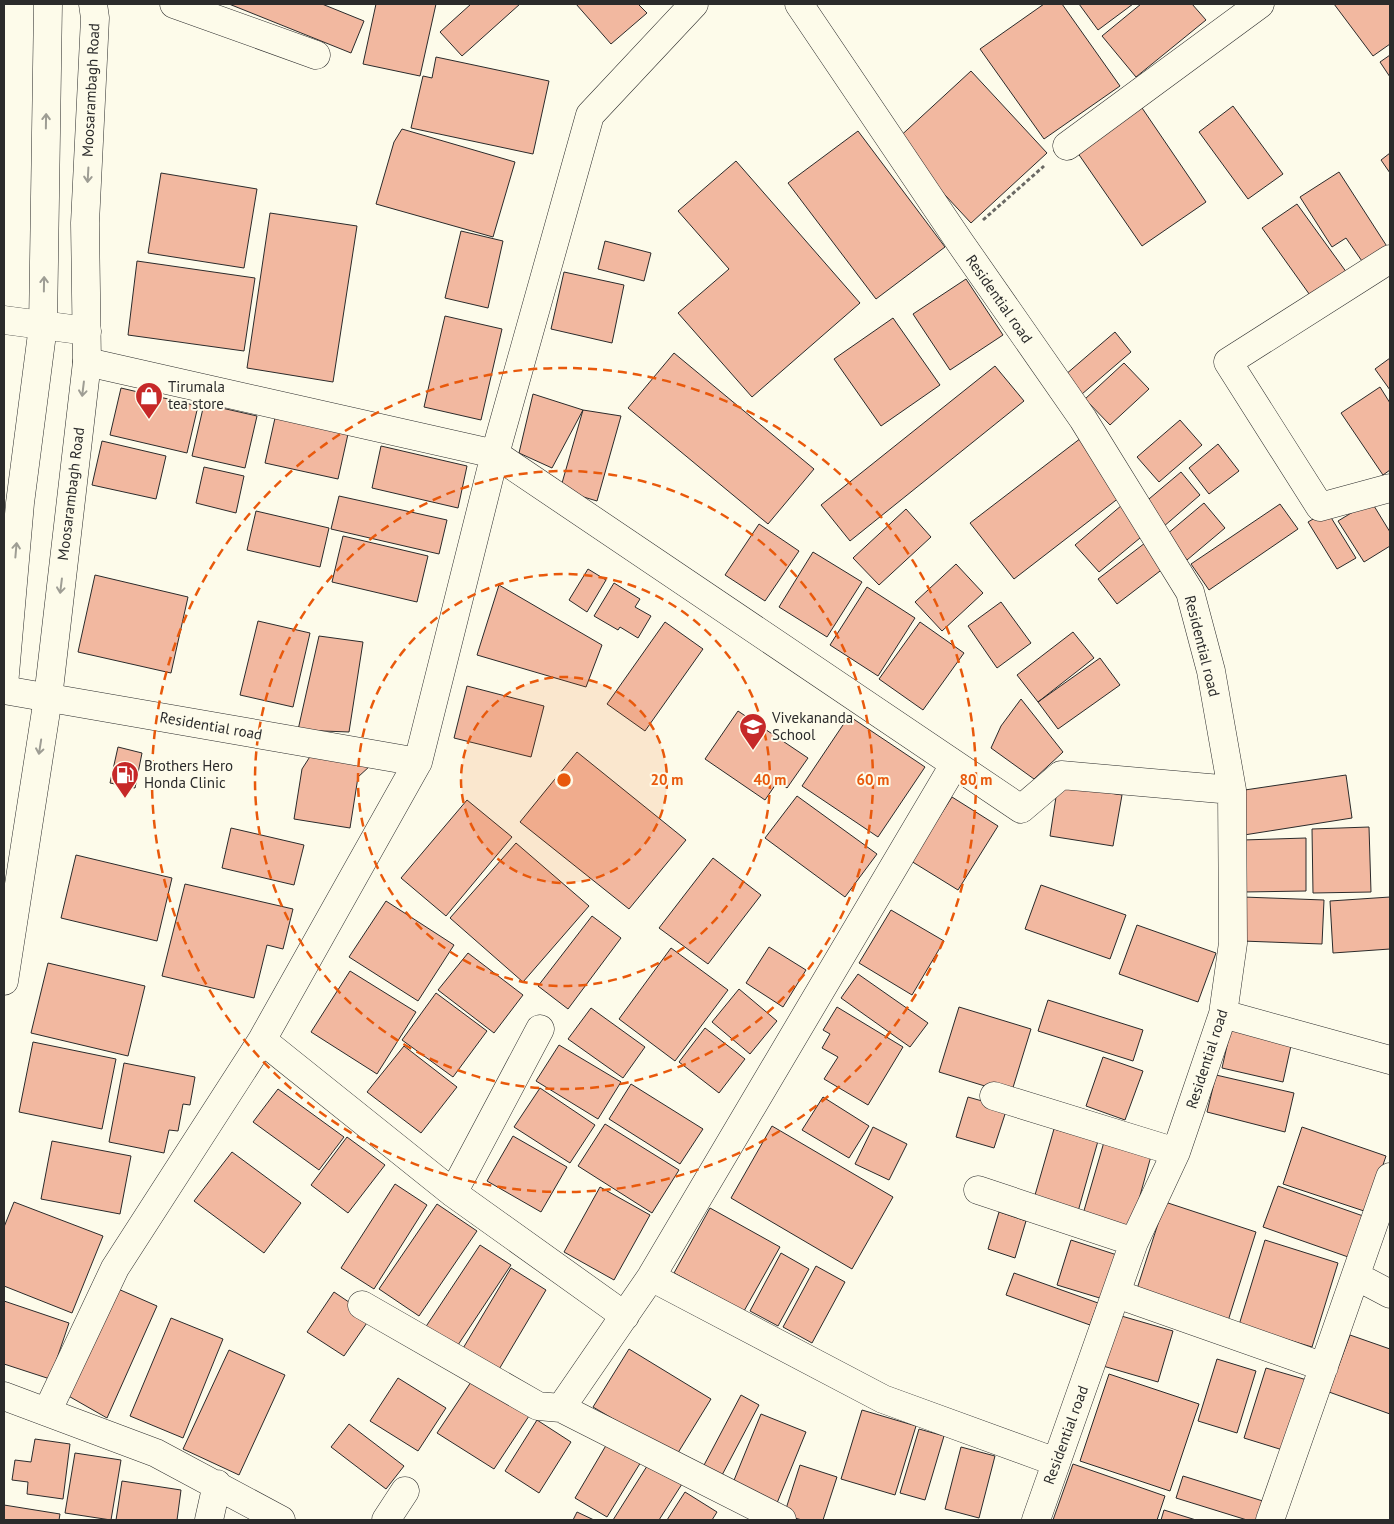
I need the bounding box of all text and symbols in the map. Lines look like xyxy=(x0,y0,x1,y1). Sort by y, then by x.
street label: Moosarambagh Road xyxy=(78,23,103,157)
one-way arrow xyxy=(41,114,51,130)
one-way arrow xyxy=(83,166,92,182)
street label: Residential road xyxy=(962,251,1037,347)
one-way arrow xyxy=(39,276,48,292)
place label: Tirumala tea store xyxy=(168,377,225,413)
one-way arrow xyxy=(78,381,88,397)
shop icon: Tirumala tea store xyxy=(134,381,164,420)
street label: Moosarambagh Road xyxy=(53,426,88,562)
one-way arrow xyxy=(11,542,21,558)
one-way arrow xyxy=(56,577,66,593)
street label: Residential road xyxy=(1181,593,1224,698)
street label: Residential road xyxy=(158,707,264,744)
place label: Vivekananda School xyxy=(771,708,853,744)
school or university icon: Vivekananda School xyxy=(738,712,768,751)
one-way arrow xyxy=(35,738,45,754)
place label: Brothers Hero Honda Clinic xyxy=(144,756,233,792)
fuel station icon: Brothers Hero Honda Clinic xyxy=(110,760,140,799)
text: 20 m xyxy=(651,770,683,789)
text: 40 m xyxy=(754,770,786,789)
text: 60 m xyxy=(857,770,889,789)
text: 80 m xyxy=(960,770,992,789)
centre of rings xyxy=(555,771,573,789)
street label: Residential road xyxy=(1181,1007,1232,1111)
street label: Residential road xyxy=(1039,1383,1092,1487)

